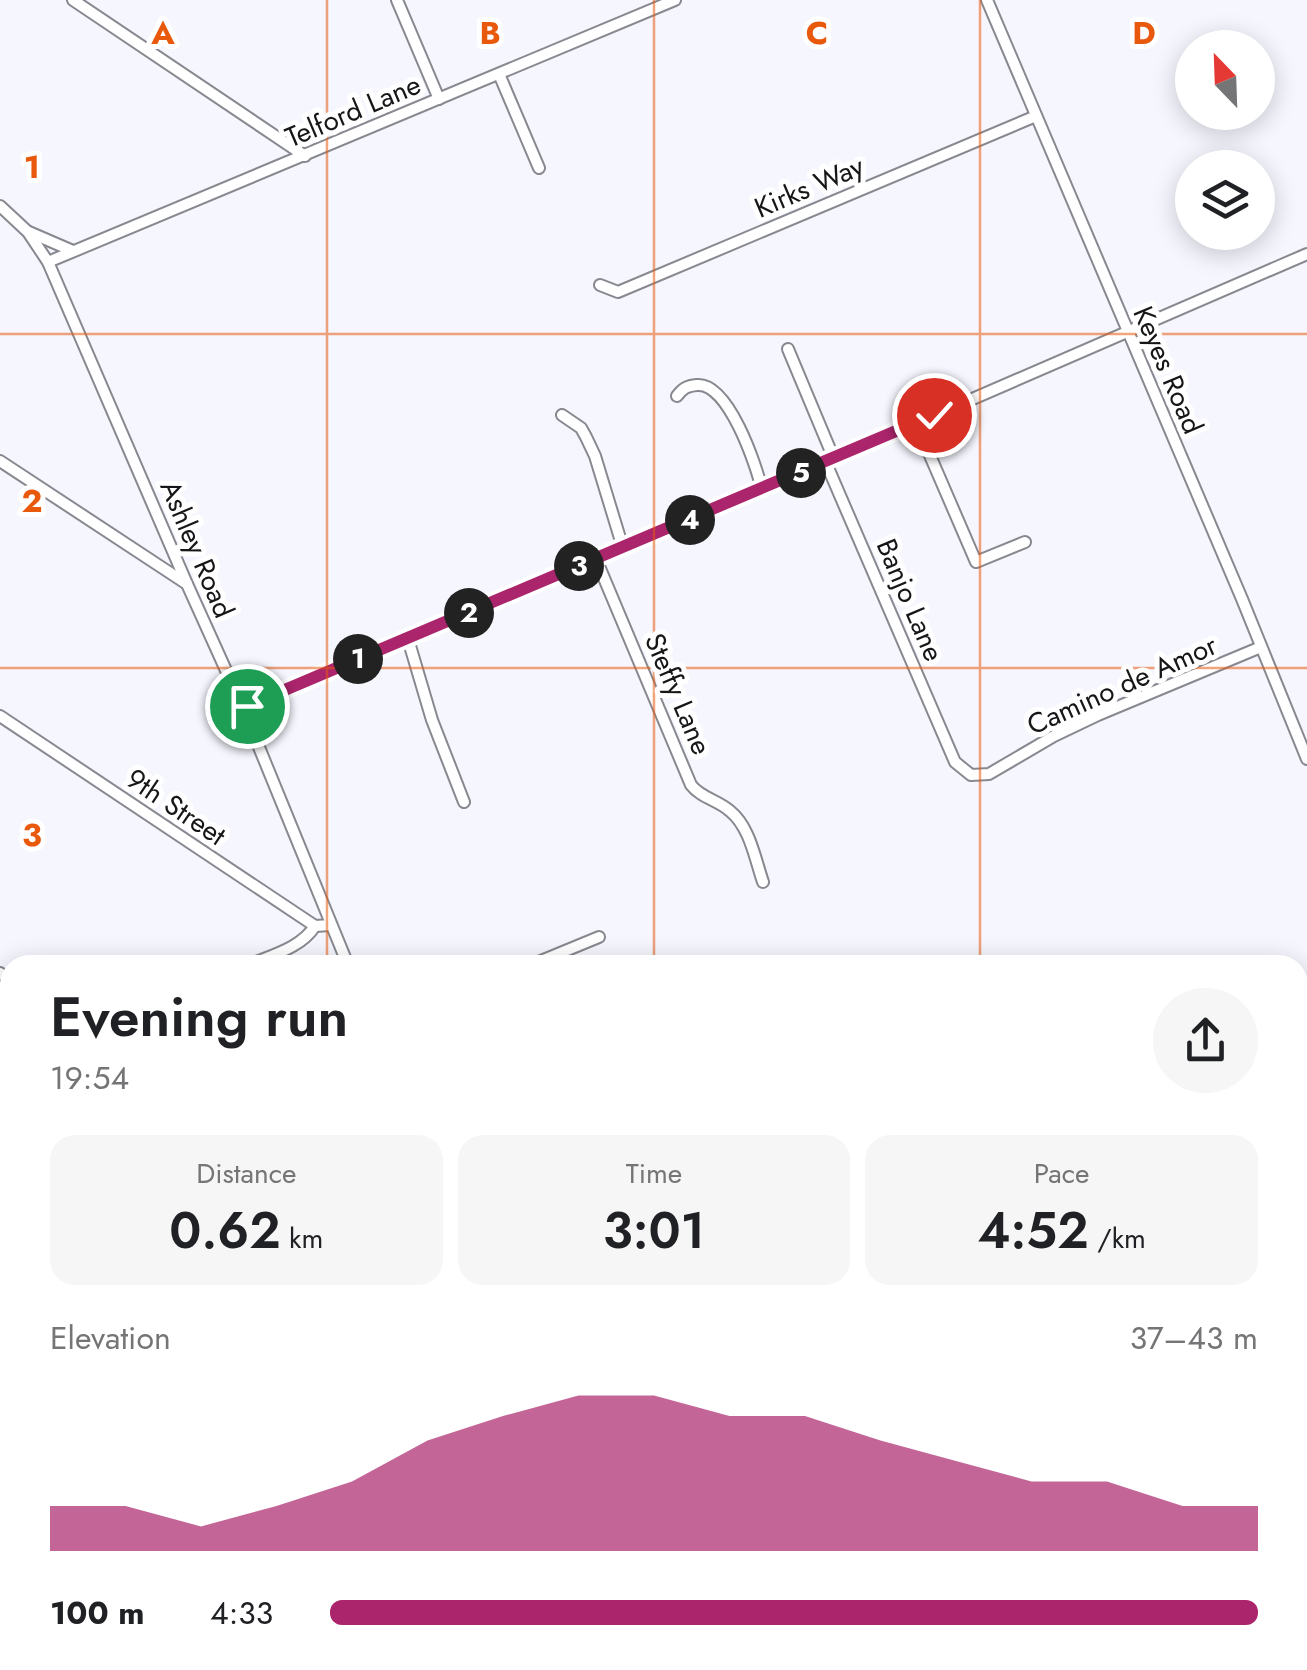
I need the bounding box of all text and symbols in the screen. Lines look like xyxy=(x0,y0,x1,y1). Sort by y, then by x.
text: A xyxy=(150,10,175,56)
text: B xyxy=(479,10,501,56)
text: C xyxy=(806,10,828,56)
text: D xyxy=(1132,10,1156,56)
north arrow xyxy=(1175,30,1275,130)
map controls xyxy=(1175,30,1275,250)
street label: Telford Lane xyxy=(279,64,427,158)
text: 1 xyxy=(24,144,40,190)
street label: Kirks Way xyxy=(748,145,871,228)
button: layers xyxy=(1175,150,1275,250)
street label: Keyes Road xyxy=(1123,300,1213,440)
pin xyxy=(892,373,977,458)
icon: check xyxy=(907,388,962,443)
pin: 5 xyxy=(776,448,826,498)
text: 5 xyxy=(792,452,810,493)
street label: Ashley Road xyxy=(150,474,244,624)
text: 2 xyxy=(22,478,43,524)
pin: 4 xyxy=(665,495,715,545)
text: 4 xyxy=(680,499,700,540)
street label: Banjo Lane xyxy=(866,532,954,668)
pin: 3 xyxy=(554,541,604,591)
text: 3 xyxy=(570,545,588,586)
pin: 2 xyxy=(444,588,494,638)
text: 2 xyxy=(460,592,478,633)
street label: Camino de Amor xyxy=(1020,625,1224,745)
street label: Steffy Lane xyxy=(634,627,722,761)
pin: 1 xyxy=(333,634,383,684)
text: 1 xyxy=(351,638,365,679)
pin xyxy=(205,664,290,749)
icon: arrive xyxy=(220,679,275,734)
street label: 9th Street xyxy=(118,758,234,856)
text: 3 xyxy=(22,812,42,858)
text: Evening run xyxy=(50,977,348,1057)
button: share xyxy=(1153,988,1258,1093)
text: 19:54 xyxy=(50,1055,129,1101)
text: Distance xyxy=(196,1153,296,1194)
text: Time xyxy=(626,1153,682,1194)
text: Pace xyxy=(1034,1153,1090,1194)
text: 0.62 xyxy=(169,1194,281,1267)
text: 3:01 xyxy=(603,1194,705,1267)
text: 4:52 xyxy=(978,1194,1089,1267)
text: km xyxy=(281,1218,323,1259)
text: /km xyxy=(1089,1218,1146,1259)
text: Elevation xyxy=(50,1315,171,1361)
text: 37–43 m xyxy=(1130,1315,1258,1361)
text: 100 m xyxy=(50,1590,145,1636)
text: 4:33 xyxy=(210,1590,273,1636)

